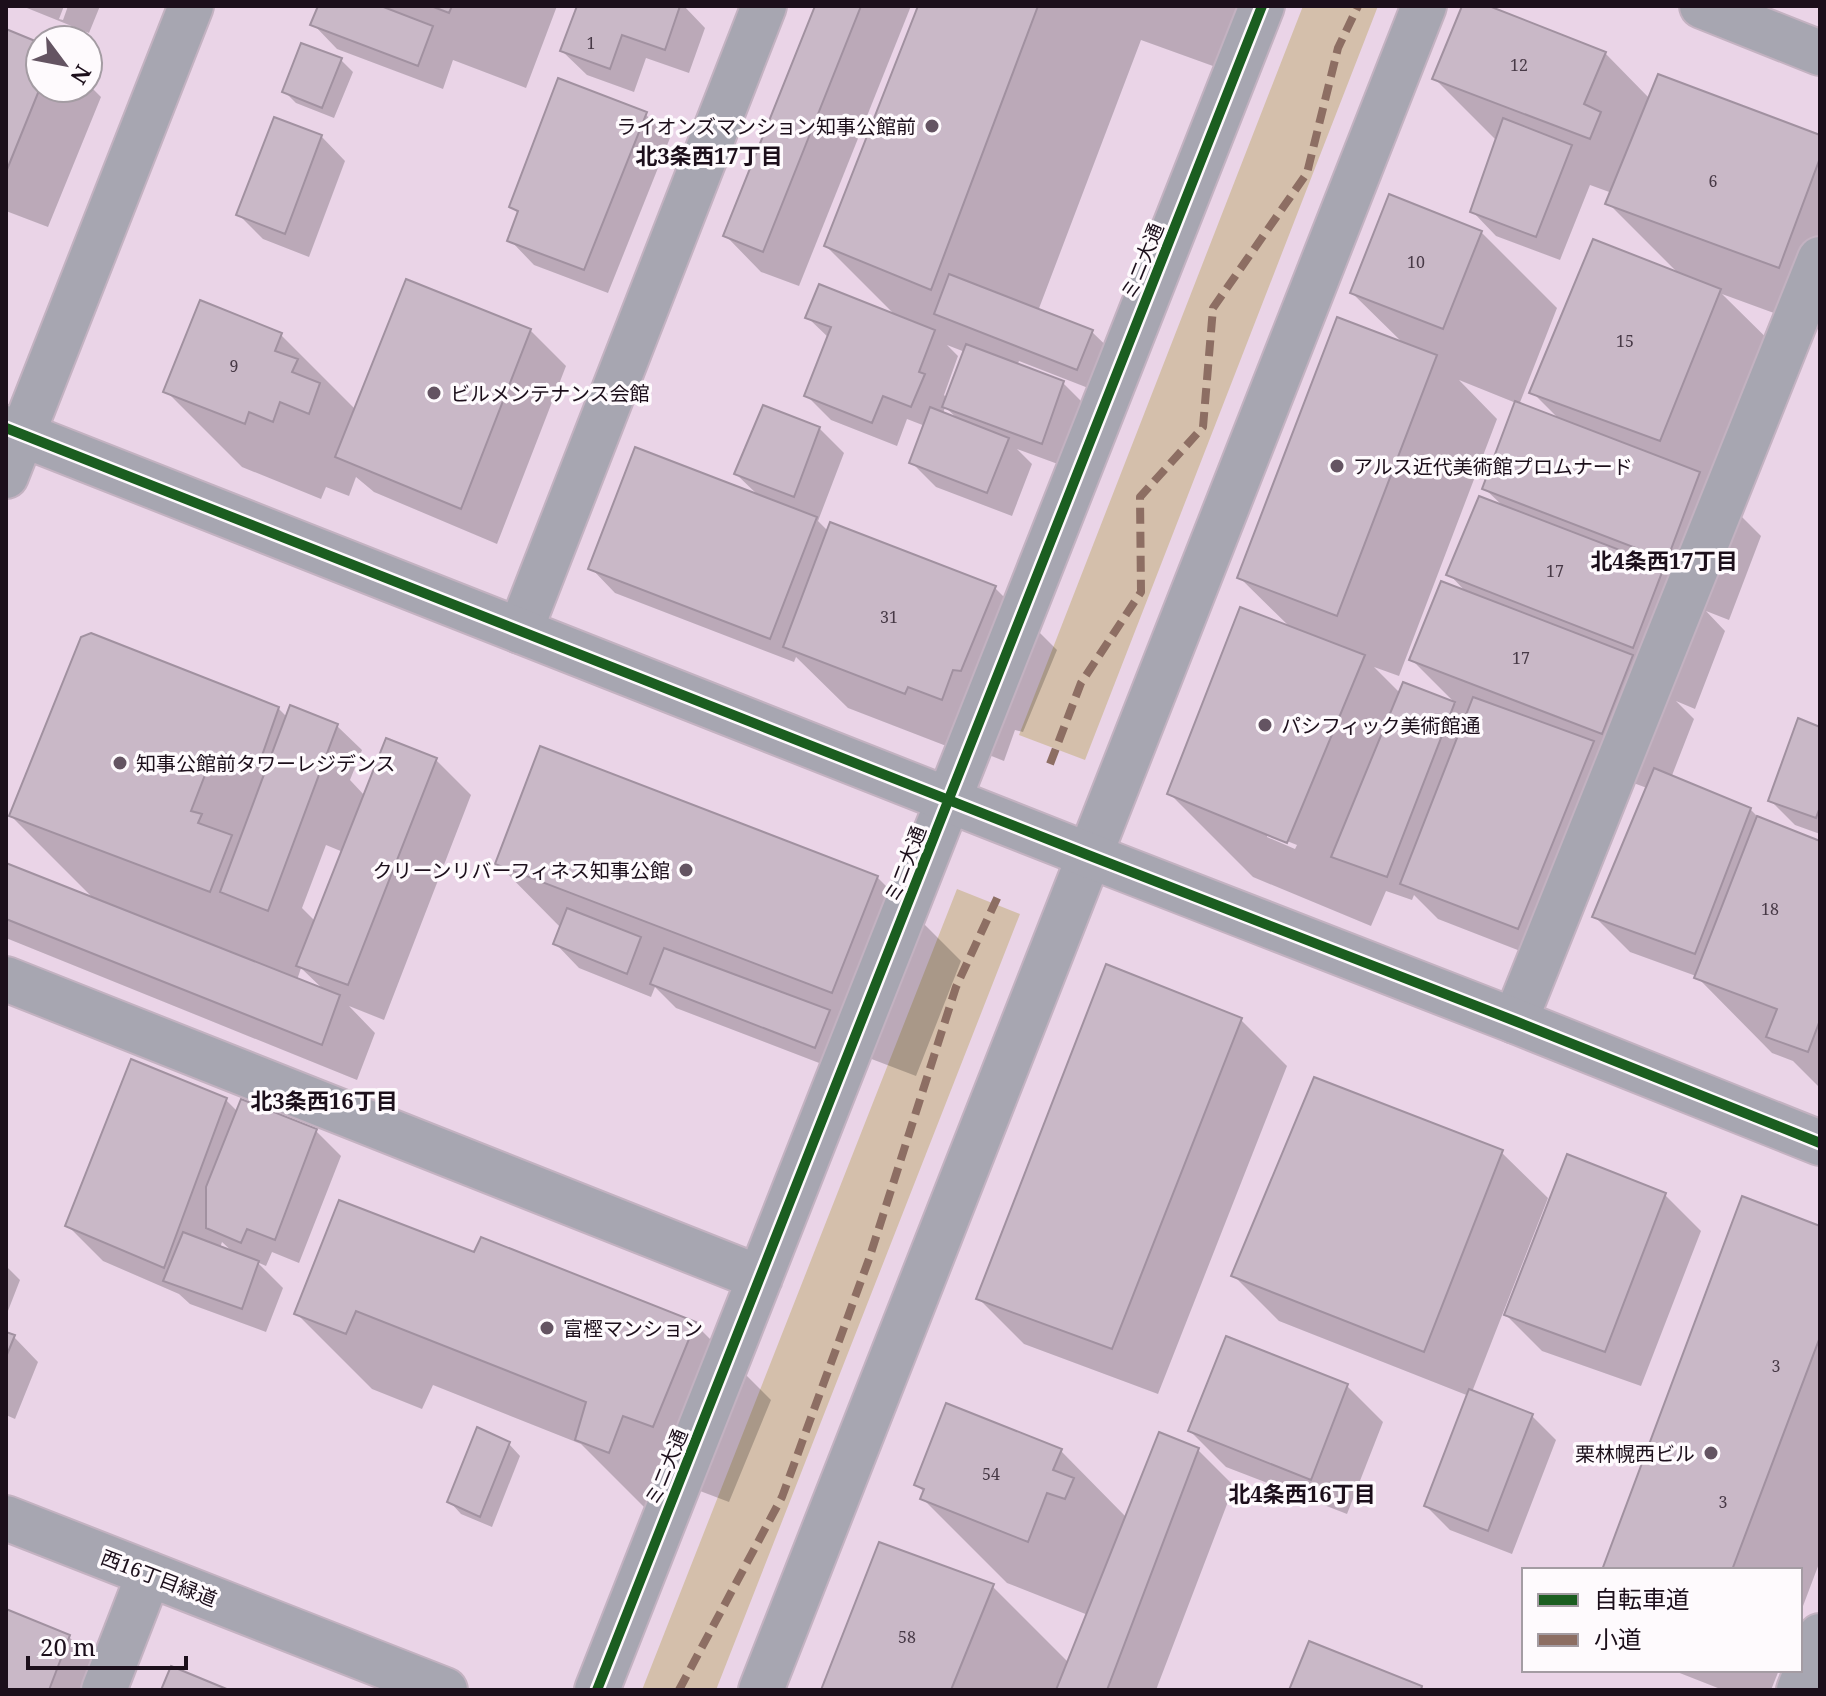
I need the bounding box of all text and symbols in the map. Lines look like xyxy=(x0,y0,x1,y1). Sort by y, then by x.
north arrow xyxy=(24,24,104,104)
house number: 1 xyxy=(587,32,595,54)
house number: 12 xyxy=(1510,54,1528,76)
text: N xyxy=(64,60,99,90)
place label: ライオンズマンション知事公館前 xyxy=(616,113,916,140)
marker: ライオンズマンション知事公館前 xyxy=(923,117,941,135)
district label: 北3条西17丁目 xyxy=(635,140,783,170)
house number: 6 xyxy=(1709,170,1718,192)
street label: ミニ大通 xyxy=(1114,219,1170,303)
house number: 10 xyxy=(1407,251,1425,273)
house number: 15 xyxy=(1616,330,1634,352)
house number: 9 xyxy=(230,355,238,377)
place label: ビルメンテナンス会館 xyxy=(450,380,650,407)
marker: ビルメンテナンス会館 xyxy=(425,384,443,402)
place label: アルス近代美術館プロムナード xyxy=(1353,453,1633,480)
marker: アルス近代美術館プロムナード xyxy=(1328,457,1346,475)
district label: 北4条西17丁目 xyxy=(1590,545,1738,575)
house number: 17 xyxy=(1546,560,1564,582)
house number: 31 xyxy=(880,606,898,628)
house number: 17 xyxy=(1512,647,1530,669)
place label: パシフィック美術館通 xyxy=(1281,712,1481,739)
marker: パシフィック美術館通 xyxy=(1256,716,1274,734)
place label: 知事公館前タワーレジデンス xyxy=(136,750,396,777)
marker: 知事公館前タワーレジデンス xyxy=(111,754,129,772)
street label: ミニ大通 xyxy=(878,822,932,906)
place label: クリーンリバーフィネス知事公館 xyxy=(373,857,670,884)
marker: クリーンリバーフィネス知事公館 xyxy=(677,861,695,879)
house number: 18 xyxy=(1761,898,1779,920)
district label: 北3条西16丁目 xyxy=(250,1085,398,1115)
place label: 富樫マンション xyxy=(563,1315,703,1342)
marker: 富樫マンション xyxy=(538,1319,556,1337)
house number: 3 xyxy=(1772,1355,1781,1377)
street label: ミニ大通 xyxy=(638,1425,694,1509)
place label: 栗林幌西ビル xyxy=(1575,1440,1695,1467)
marker: 栗林幌西ビル xyxy=(1702,1444,1720,1462)
house number: 54 xyxy=(982,1463,1000,1485)
district label: 北4条西16丁目 xyxy=(1228,1478,1376,1508)
house number: 3 xyxy=(1719,1491,1728,1513)
street label: 西16丁目緑道 xyxy=(97,1543,221,1613)
legend xyxy=(1522,1568,1802,1672)
text: 自転車道 xyxy=(1594,1582,1690,1615)
scale bar xyxy=(28,1620,186,1670)
text: 小道 xyxy=(1594,1622,1642,1655)
house number: 58 xyxy=(898,1626,916,1648)
text: 20 m xyxy=(40,1630,96,1663)

